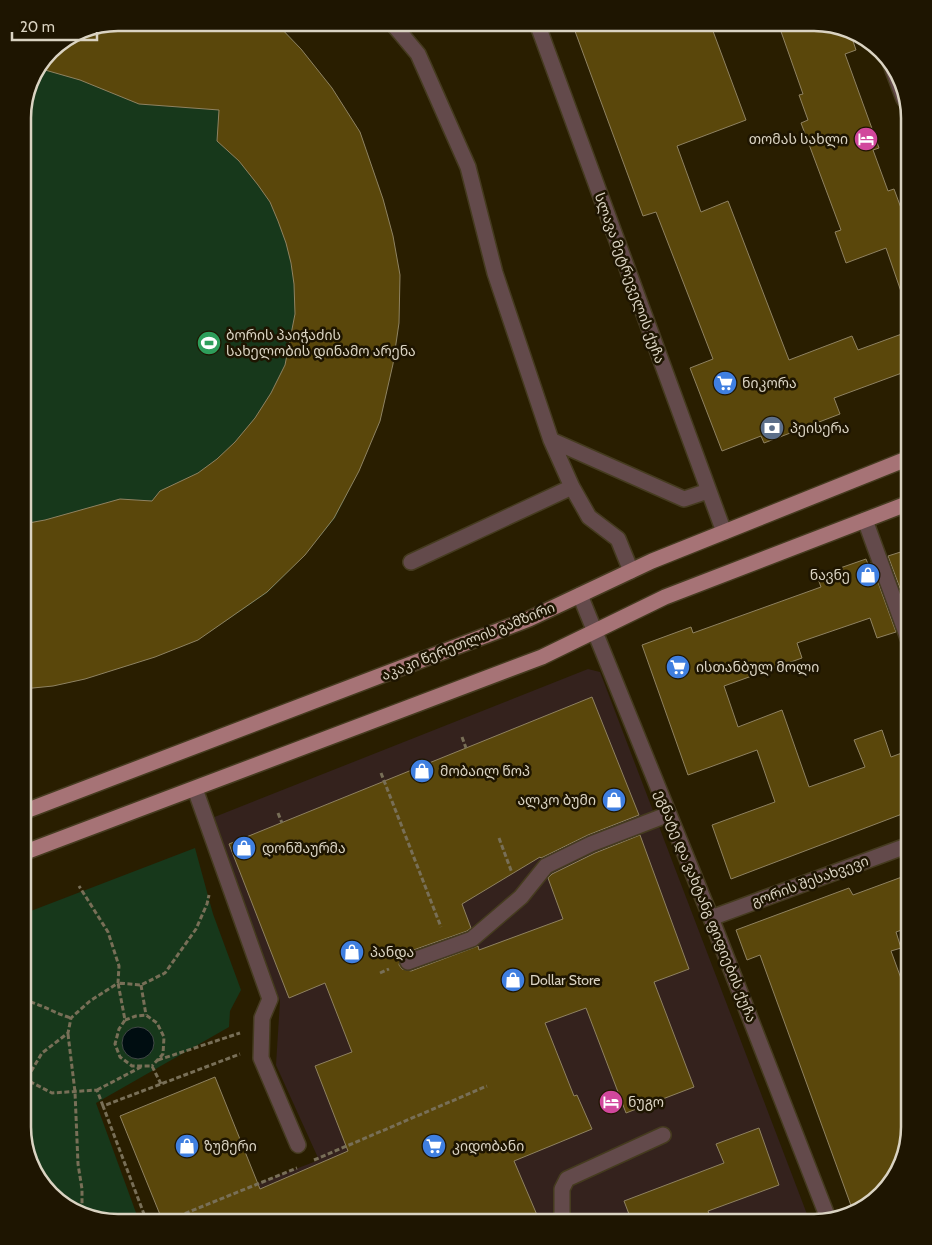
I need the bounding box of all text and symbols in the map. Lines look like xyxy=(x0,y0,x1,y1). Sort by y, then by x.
scale bar xyxy=(12,10,98,42)
text: 20 m xyxy=(20,18,55,36)
hotel icon: თომას სახლი xyxy=(853,126,879,152)
place label: თომას სახლი xyxy=(749,130,848,148)
street label: სლავა მეტრეველის ქუჩა xyxy=(591,190,669,366)
place label: ბორის პაიჭაძის სახელობის დინამო არენა xyxy=(226,326,416,360)
sports icon: ბორის პაიჭაძის სახელობის დინამო არენა xyxy=(196,330,222,356)
supermarket icon: ნიკორა xyxy=(712,370,738,396)
place label: ნიკორა xyxy=(742,374,797,392)
bank icon: პეისერა xyxy=(759,415,785,441)
place label: პეისერა xyxy=(790,419,849,437)
shop icon: ნავნე xyxy=(855,562,881,588)
place label: ნავნე xyxy=(810,566,850,584)
street label: აკაკი წერეთლის გამზირი xyxy=(379,598,557,684)
supermarket icon: ისთანბულ მოლი xyxy=(665,654,691,680)
place label: ისთანბულ მოლი xyxy=(696,658,819,676)
shop icon: მობაილ წოპ xyxy=(409,758,435,784)
place label: მობაილ წოპ xyxy=(440,762,530,780)
shop icon: ალკო ბუმი xyxy=(601,787,627,813)
street label: ეგნატე და ვახტანგ ფიფიების ქუჩა xyxy=(651,787,761,1025)
place label: ალკო ბუმი xyxy=(517,791,596,809)
shop icon: დონშაურმა xyxy=(231,835,257,861)
place label: დონშაურმა xyxy=(262,839,346,857)
street label: გორის შესახვევი xyxy=(749,851,871,911)
shop icon: პანდა xyxy=(339,939,365,965)
place label: პანდა xyxy=(370,943,414,961)
shop icon: Dollar Store xyxy=(500,967,526,993)
place label: Dollar Store xyxy=(530,971,600,989)
hotel icon: ნუგო xyxy=(598,1089,624,1115)
place label: ნუგო xyxy=(628,1093,664,1111)
shop icon: ზუმერი xyxy=(174,1133,200,1159)
supermarket icon: კიდობანი xyxy=(421,1133,447,1159)
place label: ზუმერი xyxy=(204,1137,257,1155)
place label: კიდობანი xyxy=(452,1137,524,1155)

